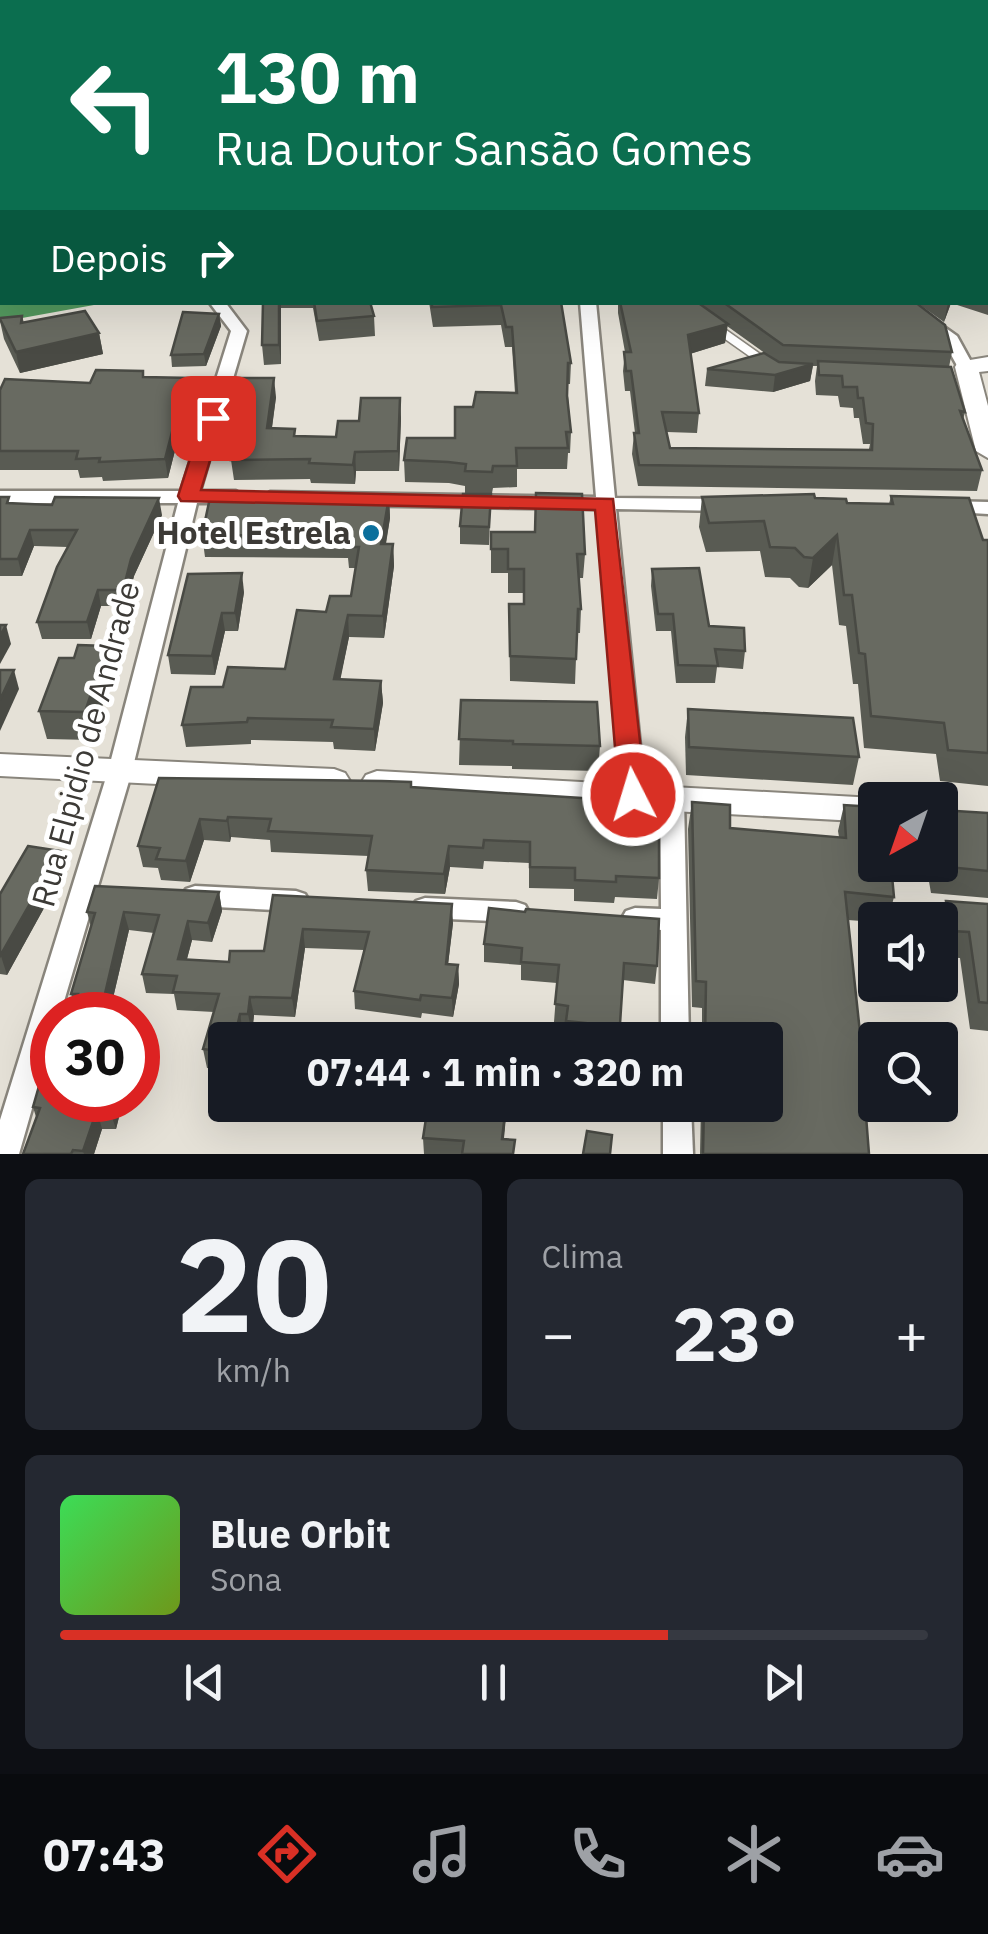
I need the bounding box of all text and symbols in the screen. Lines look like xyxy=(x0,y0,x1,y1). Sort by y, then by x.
text: 130 m xyxy=(215,31,420,122)
icon: left xyxy=(50,40,180,170)
text: Rua Doutor Sansão Gomes xyxy=(215,119,753,177)
icon: right xyxy=(188,230,243,285)
text: Depois xyxy=(50,233,168,282)
pin xyxy=(171,376,256,461)
icon: arrive xyxy=(186,391,241,446)
place label: Hotel Estrela xyxy=(156,511,351,553)
marker: Hotel Estrela xyxy=(360,522,382,544)
street label: Rua Elpidio de Andrade xyxy=(21,577,149,911)
position arrow xyxy=(581,743,685,847)
north arrow xyxy=(858,782,958,882)
map controls xyxy=(858,782,958,1122)
button: sound xyxy=(858,902,958,1002)
speed limit sign: 30 xyxy=(30,992,160,1122)
button: search xyxy=(858,1022,958,1122)
text: 07:44 · 1 min · 320 m xyxy=(307,1047,684,1096)
text: 20 xyxy=(175,1199,331,1368)
text: Clima xyxy=(542,1235,623,1277)
text: 23° xyxy=(672,1284,797,1382)
text: − xyxy=(542,1298,575,1369)
text: + xyxy=(895,1298,928,1369)
text: km/h xyxy=(216,1349,291,1391)
text: Blue Orbit xyxy=(210,1509,391,1558)
text: Sona xyxy=(210,1558,282,1600)
icon: previous xyxy=(177,1655,232,1710)
icon: pause xyxy=(466,1655,521,1710)
icon: next xyxy=(756,1655,811,1710)
icon: directions xyxy=(252,1819,322,1889)
icon: music xyxy=(407,1819,477,1889)
icon: phone xyxy=(563,1819,633,1889)
icon: climate xyxy=(719,1819,789,1889)
icon: car xyxy=(875,1819,945,1889)
text: 07:43 xyxy=(43,1825,166,1883)

